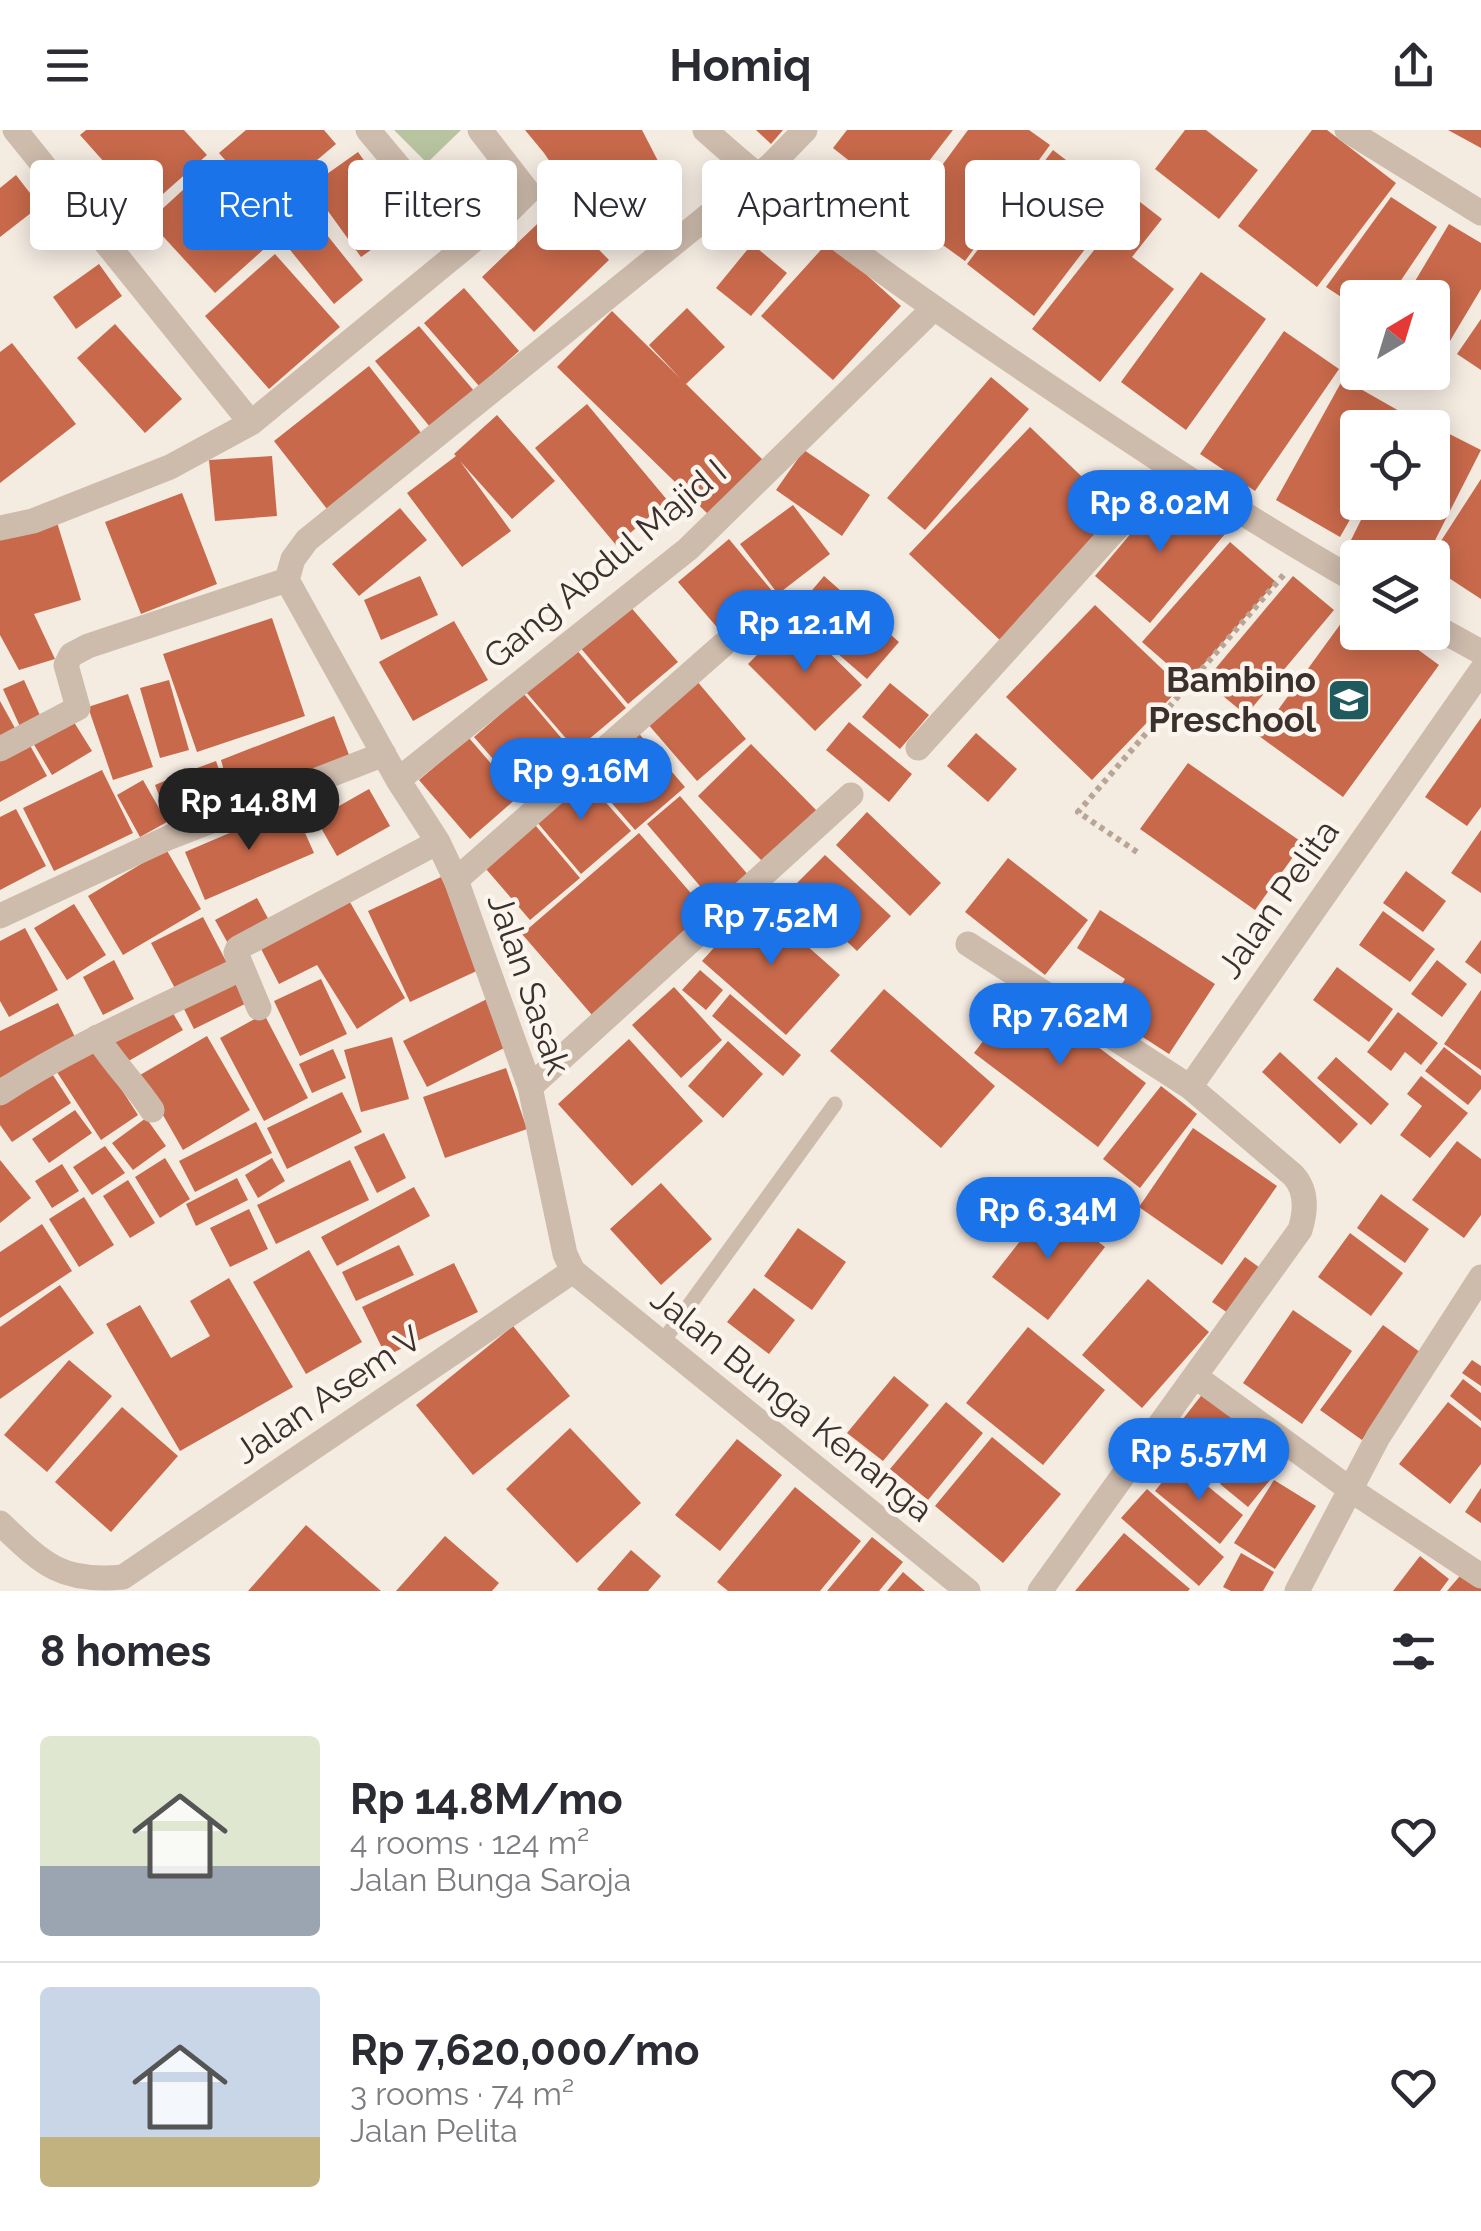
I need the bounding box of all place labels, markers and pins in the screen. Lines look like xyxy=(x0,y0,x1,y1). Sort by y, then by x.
pin: Rp 8.02M xyxy=(1057,470,1263,555)
pin: Rp 12.1M xyxy=(702,590,908,675)
place label: Bambino Preschool xyxy=(1148,659,1317,740)
school or university icon: Bambino Preschool xyxy=(1326,677,1372,723)
pin: Rp 9.16M xyxy=(478,738,684,823)
pin: Rp 14.8M xyxy=(146,768,352,853)
pin: Rp 7.52M xyxy=(668,883,874,968)
pin: Rp 7.62M xyxy=(957,983,1163,1068)
pin: Rp 6.34M xyxy=(945,1177,1151,1262)
pin: Rp 5.57M xyxy=(1096,1418,1302,1503)

